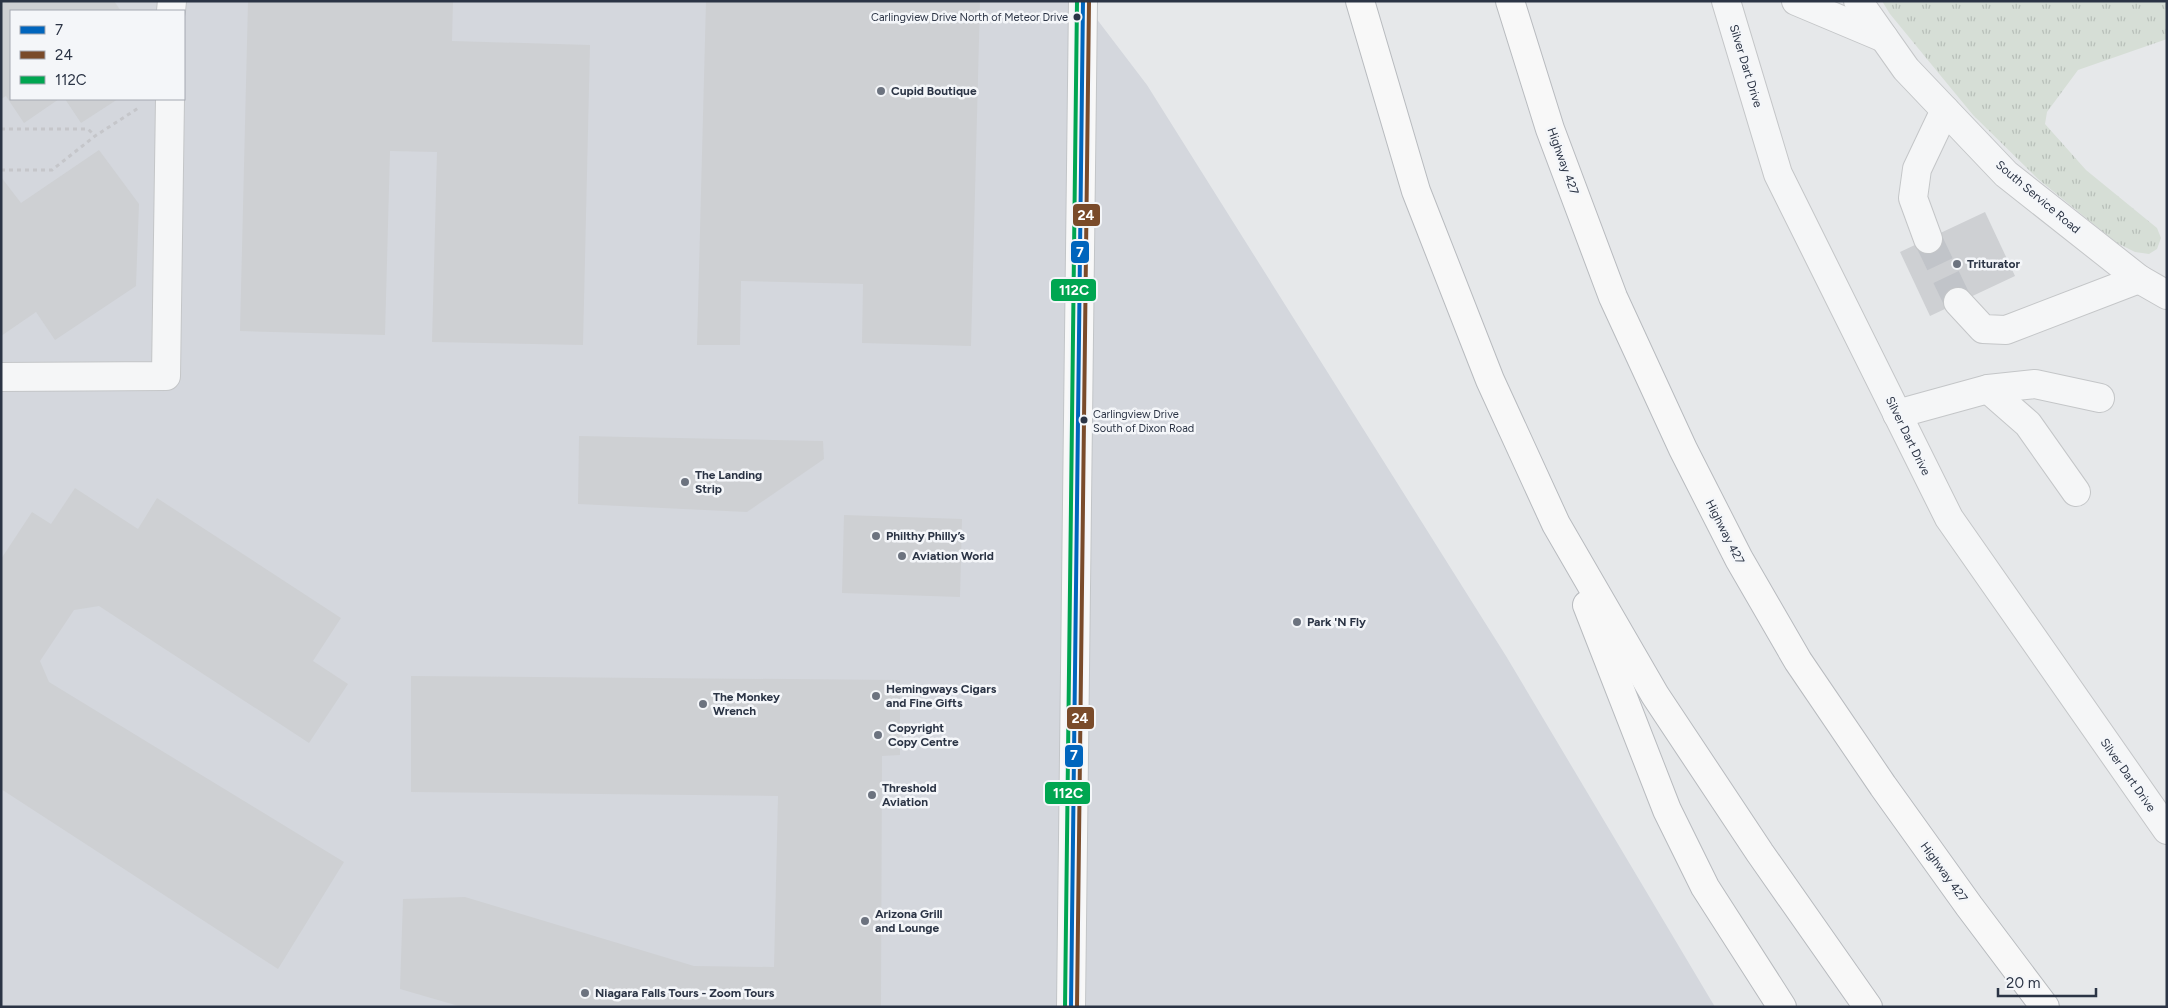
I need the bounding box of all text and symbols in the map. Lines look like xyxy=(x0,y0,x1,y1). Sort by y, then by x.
legend xyxy=(10,10,185,100)
place label: Carlingview Drive North of Meteor Drive xyxy=(871,11,1068,24)
marker: Carlingview Drive North of Meteor Drive xyxy=(1072,12,1082,22)
text: 7 xyxy=(55,21,63,39)
street label: Silver Dart Drive xyxy=(1727,23,1765,110)
text: 24 xyxy=(55,46,73,64)
text: 112C xyxy=(55,71,87,89)
place label: Cupid Boutique xyxy=(891,84,977,98)
marker: Cupid Boutique xyxy=(875,85,887,97)
street label: Highway 427 xyxy=(1544,125,1582,197)
street label: South Service Road xyxy=(1993,158,2083,236)
line badge: 24 xyxy=(1072,203,1101,227)
text: 24 xyxy=(1078,207,1095,224)
line badge: 7 xyxy=(1070,240,1090,264)
text: 7 xyxy=(1076,244,1084,261)
place label: Triturator xyxy=(1967,257,2021,271)
marker: Triturator xyxy=(1951,258,1963,270)
line badge: 112C xyxy=(1050,278,1097,302)
text: 112C xyxy=(1059,282,1089,299)
street label: Silver Dart Drive xyxy=(1883,394,1933,478)
place label: Carlingview Drive South of Dixon Road xyxy=(1093,408,1194,435)
marker: Carlingview Drive South of Dixon Road xyxy=(1079,415,1089,425)
place label: The Landing Strip xyxy=(695,468,762,496)
marker: The Landing Strip xyxy=(679,476,691,488)
street label: Highway 427 xyxy=(1703,497,1748,567)
place label: Philthy Philly’s xyxy=(886,529,965,543)
marker: Philthy Philly’s xyxy=(870,530,882,542)
place label: Aviation World xyxy=(912,549,994,563)
marker: Aviation World xyxy=(896,550,908,562)
place label: Park 'N Fly xyxy=(1307,615,1366,629)
marker: Park 'N Fly xyxy=(1291,616,1303,628)
place label: Hemingways Cigars and Fine Gifts xyxy=(886,682,997,710)
place label: The Monkey Wrench xyxy=(713,690,780,718)
marker: Hemingways Cigars and Fine Gifts xyxy=(870,690,882,702)
marker: The Monkey Wrench xyxy=(697,698,709,710)
line badge: 24 xyxy=(1066,706,1095,730)
text: 24 xyxy=(1072,710,1089,727)
place label: Copyright Copy Centre xyxy=(888,721,959,749)
marker: Copyright Copy Centre xyxy=(872,729,884,741)
street label: Silver Dart Drive xyxy=(2098,736,2159,815)
line badge: 7 xyxy=(1064,744,1084,768)
text: 7 xyxy=(1070,747,1078,764)
place label: Threshold Aviation xyxy=(882,781,937,809)
line badge: 112C xyxy=(1044,781,1091,805)
text: 112C xyxy=(1053,785,1083,802)
marker: Threshold Aviation xyxy=(866,789,878,801)
street label: Highway 427 xyxy=(1918,839,1971,905)
place label: Arizona Grill and Lounge xyxy=(875,907,943,935)
marker: Arizona Grill and Lounge xyxy=(859,915,871,927)
scale bar xyxy=(1998,966,2096,998)
text: 20 m xyxy=(2006,974,2040,992)
place label: Niagara Falls Tours - Zoom Tours xyxy=(595,986,775,1000)
marker: Niagara Falls Tours - Zoom Tours xyxy=(579,987,591,999)

